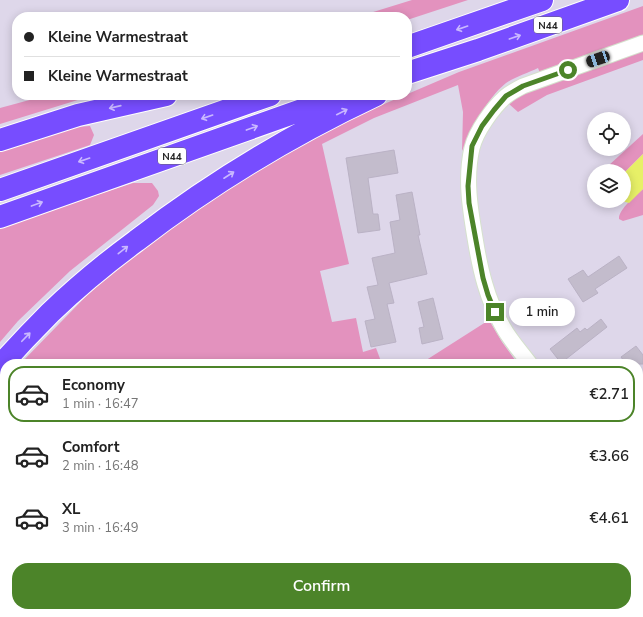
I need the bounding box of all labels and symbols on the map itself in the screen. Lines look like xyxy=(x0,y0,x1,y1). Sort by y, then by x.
road number: N44 xyxy=(534,17,562,33)
one-way arrow xyxy=(456,25,469,32)
one-way arrow xyxy=(509,32,521,40)
car xyxy=(585,49,611,69)
route start xyxy=(559,61,577,79)
one-way arrow xyxy=(108,103,121,111)
one-way arrow xyxy=(336,107,348,115)
one-way arrow xyxy=(200,114,213,121)
one-way arrow xyxy=(245,124,258,131)
road number: N44 xyxy=(158,148,186,164)
one-way arrow xyxy=(78,156,90,164)
one-way arrow xyxy=(223,171,235,179)
one-way arrow xyxy=(30,200,42,208)
one-way arrow xyxy=(118,246,129,255)
callout: 1 min xyxy=(509,298,575,326)
route end xyxy=(486,303,504,321)
one-way arrow xyxy=(22,332,31,342)

